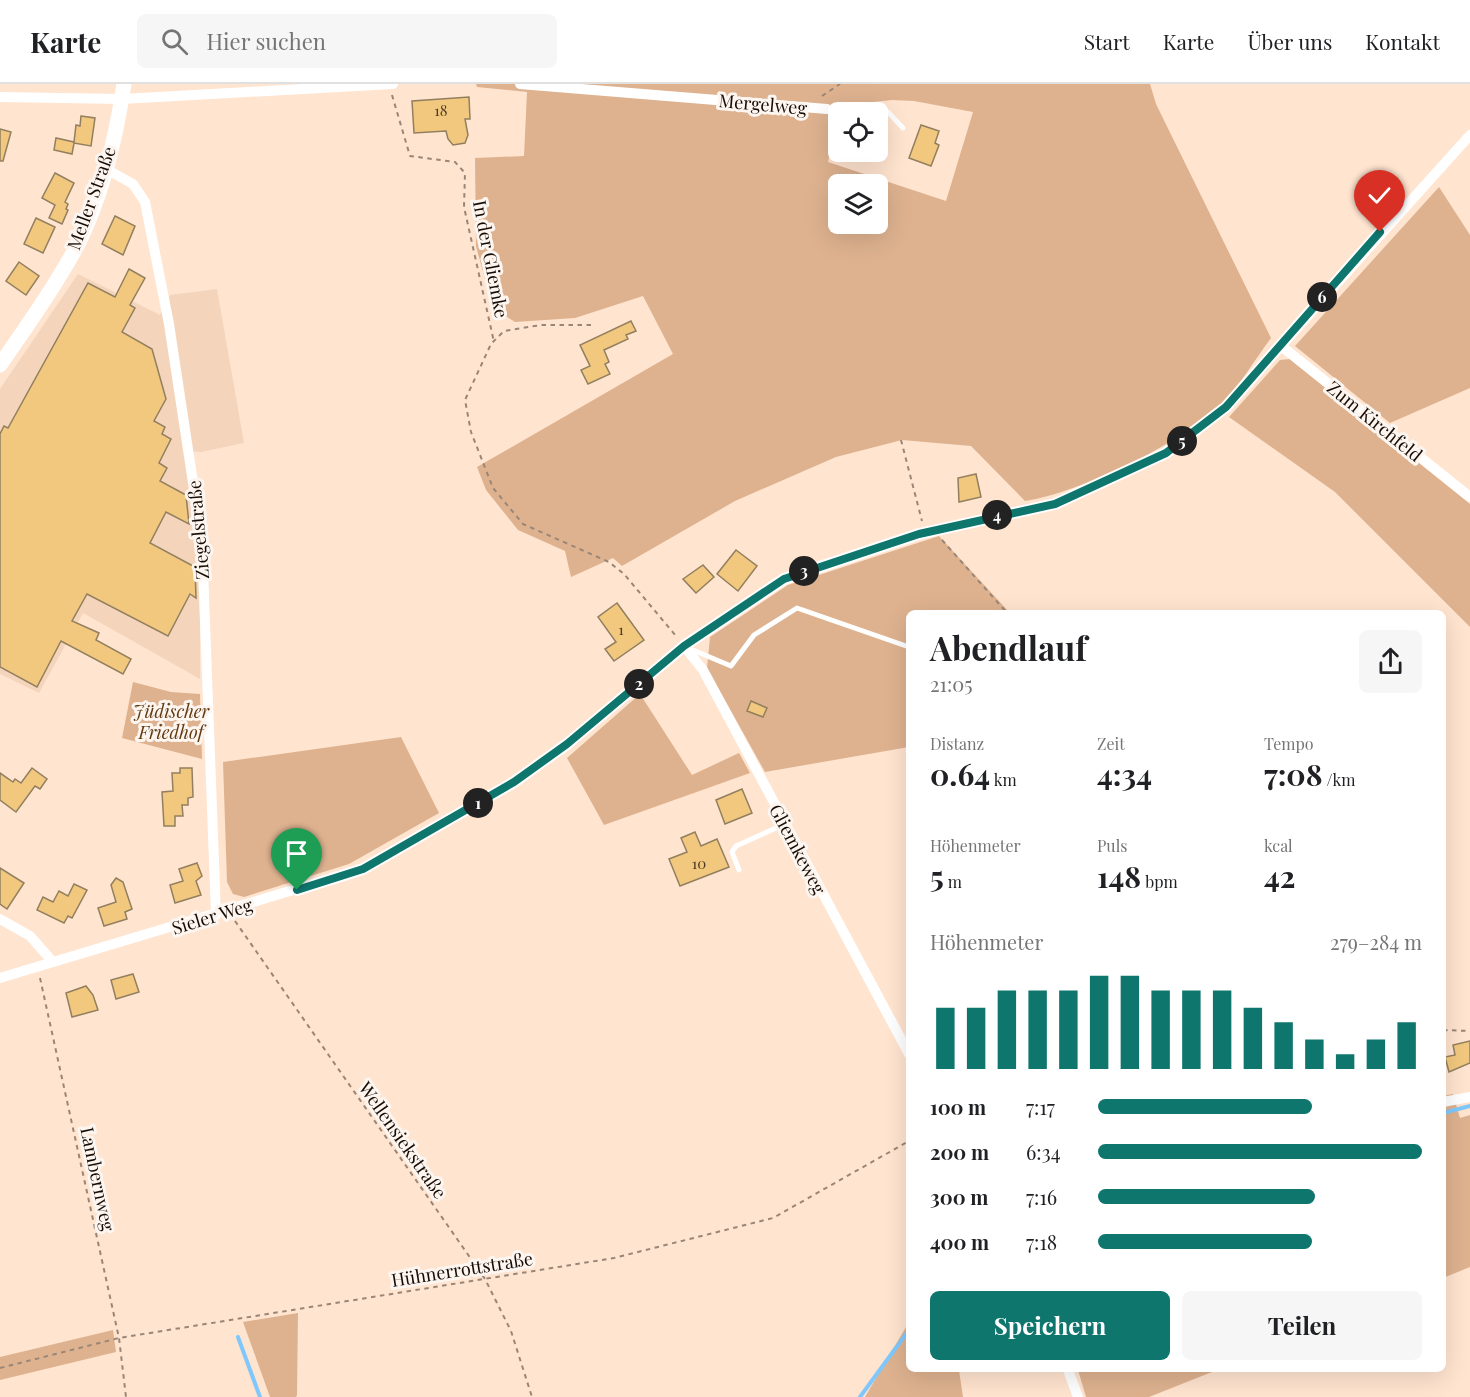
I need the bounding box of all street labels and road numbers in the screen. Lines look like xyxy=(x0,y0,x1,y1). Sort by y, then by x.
street label: Mergelweg xyxy=(718,88,809,120)
street label: Meller Straße xyxy=(61,143,121,253)
street label: In der Gliemke xyxy=(468,198,514,320)
street label: Zum Kirchfeld xyxy=(1322,375,1428,467)
street label: Ziegelstraße xyxy=(182,479,214,581)
street label: Gliemkeweg xyxy=(764,800,832,899)
street label: Sieler Weg xyxy=(169,892,256,940)
street label: Wellensiekstraße xyxy=(353,1076,452,1203)
street label: Lambernweg xyxy=(75,1125,121,1234)
street label: Hühnerrottstraße xyxy=(390,1246,534,1292)

